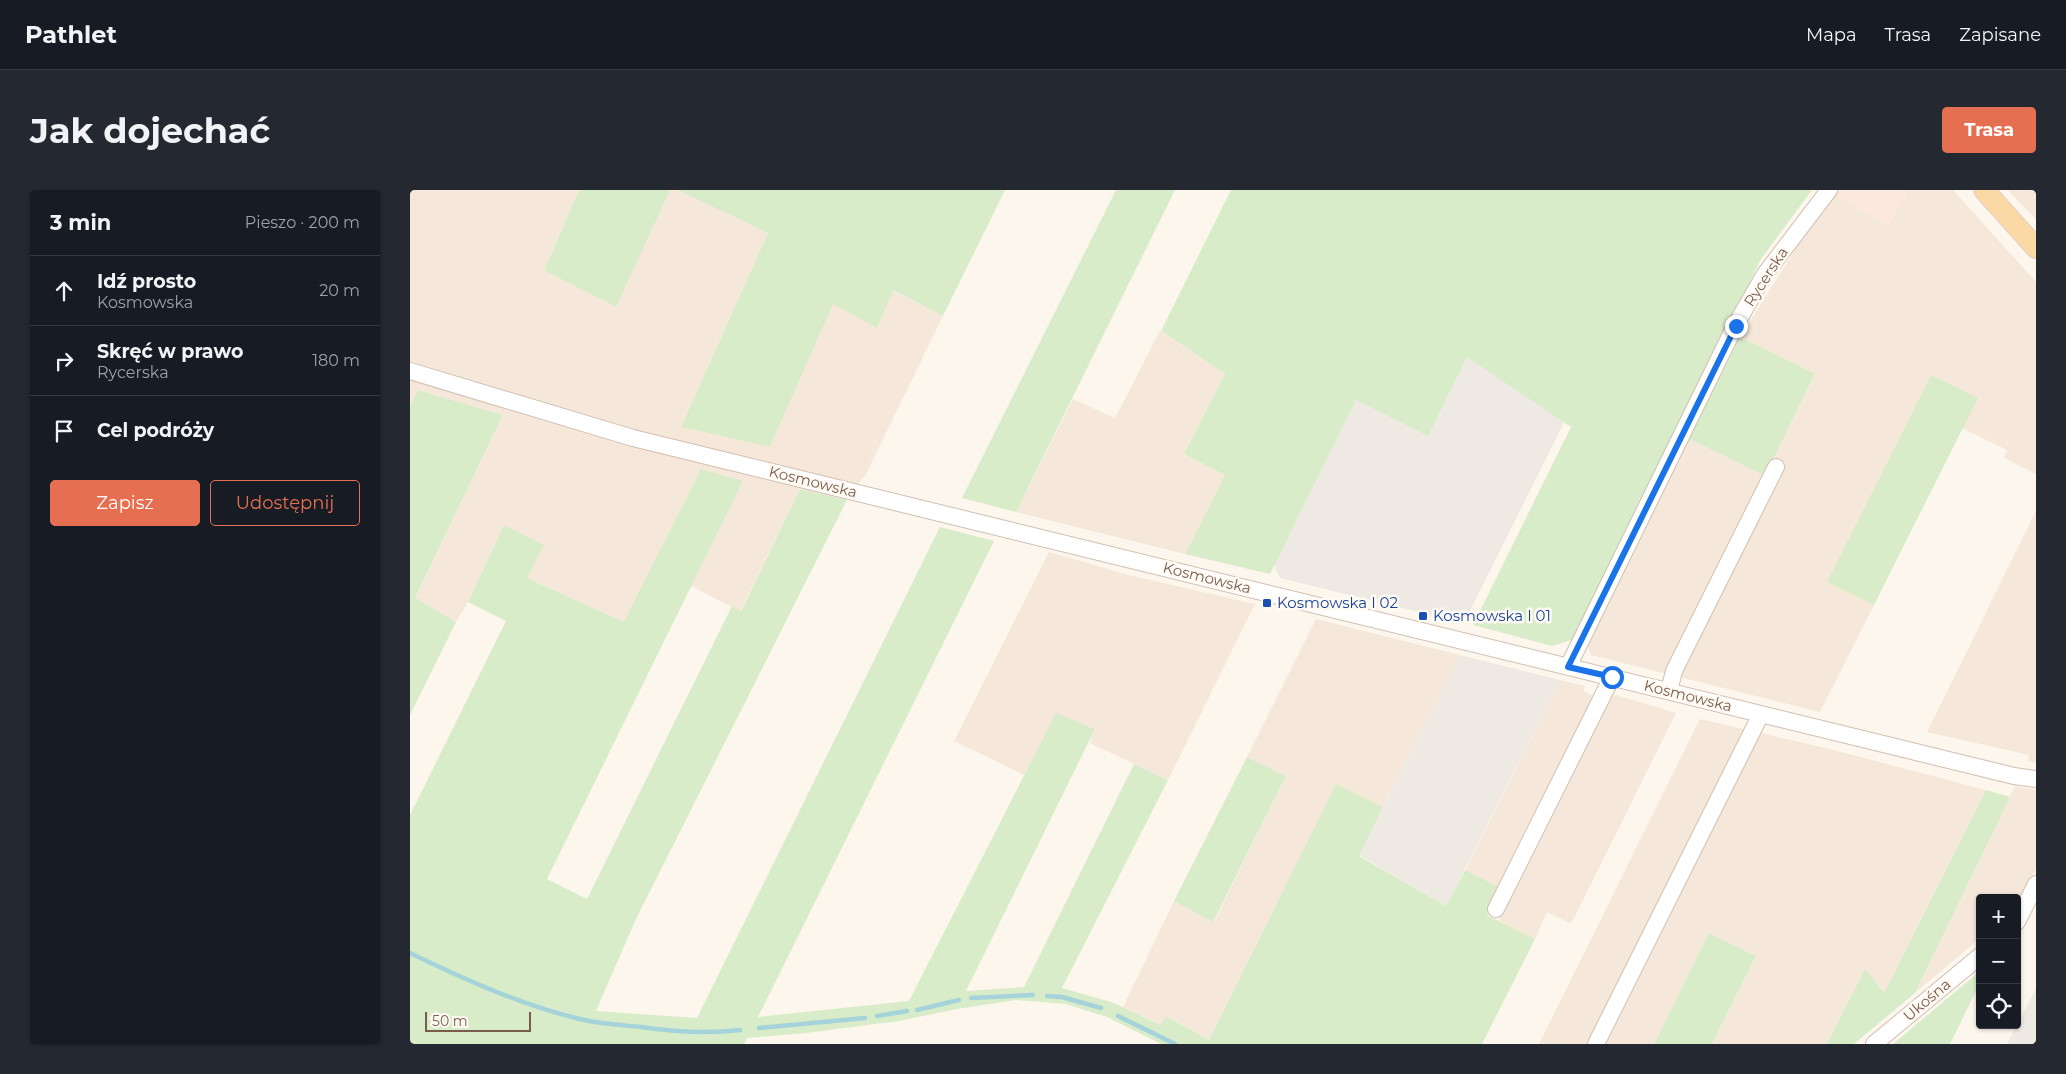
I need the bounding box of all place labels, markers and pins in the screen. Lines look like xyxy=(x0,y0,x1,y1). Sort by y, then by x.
place label: Kosmowska I 02 xyxy=(1277,593,1398,612)
marker: Kosmowska I 02 xyxy=(1261,597,1273,609)
place label: Kosmowska I 01 xyxy=(1433,606,1551,625)
marker: Kosmowska I 01 xyxy=(1417,610,1429,622)

